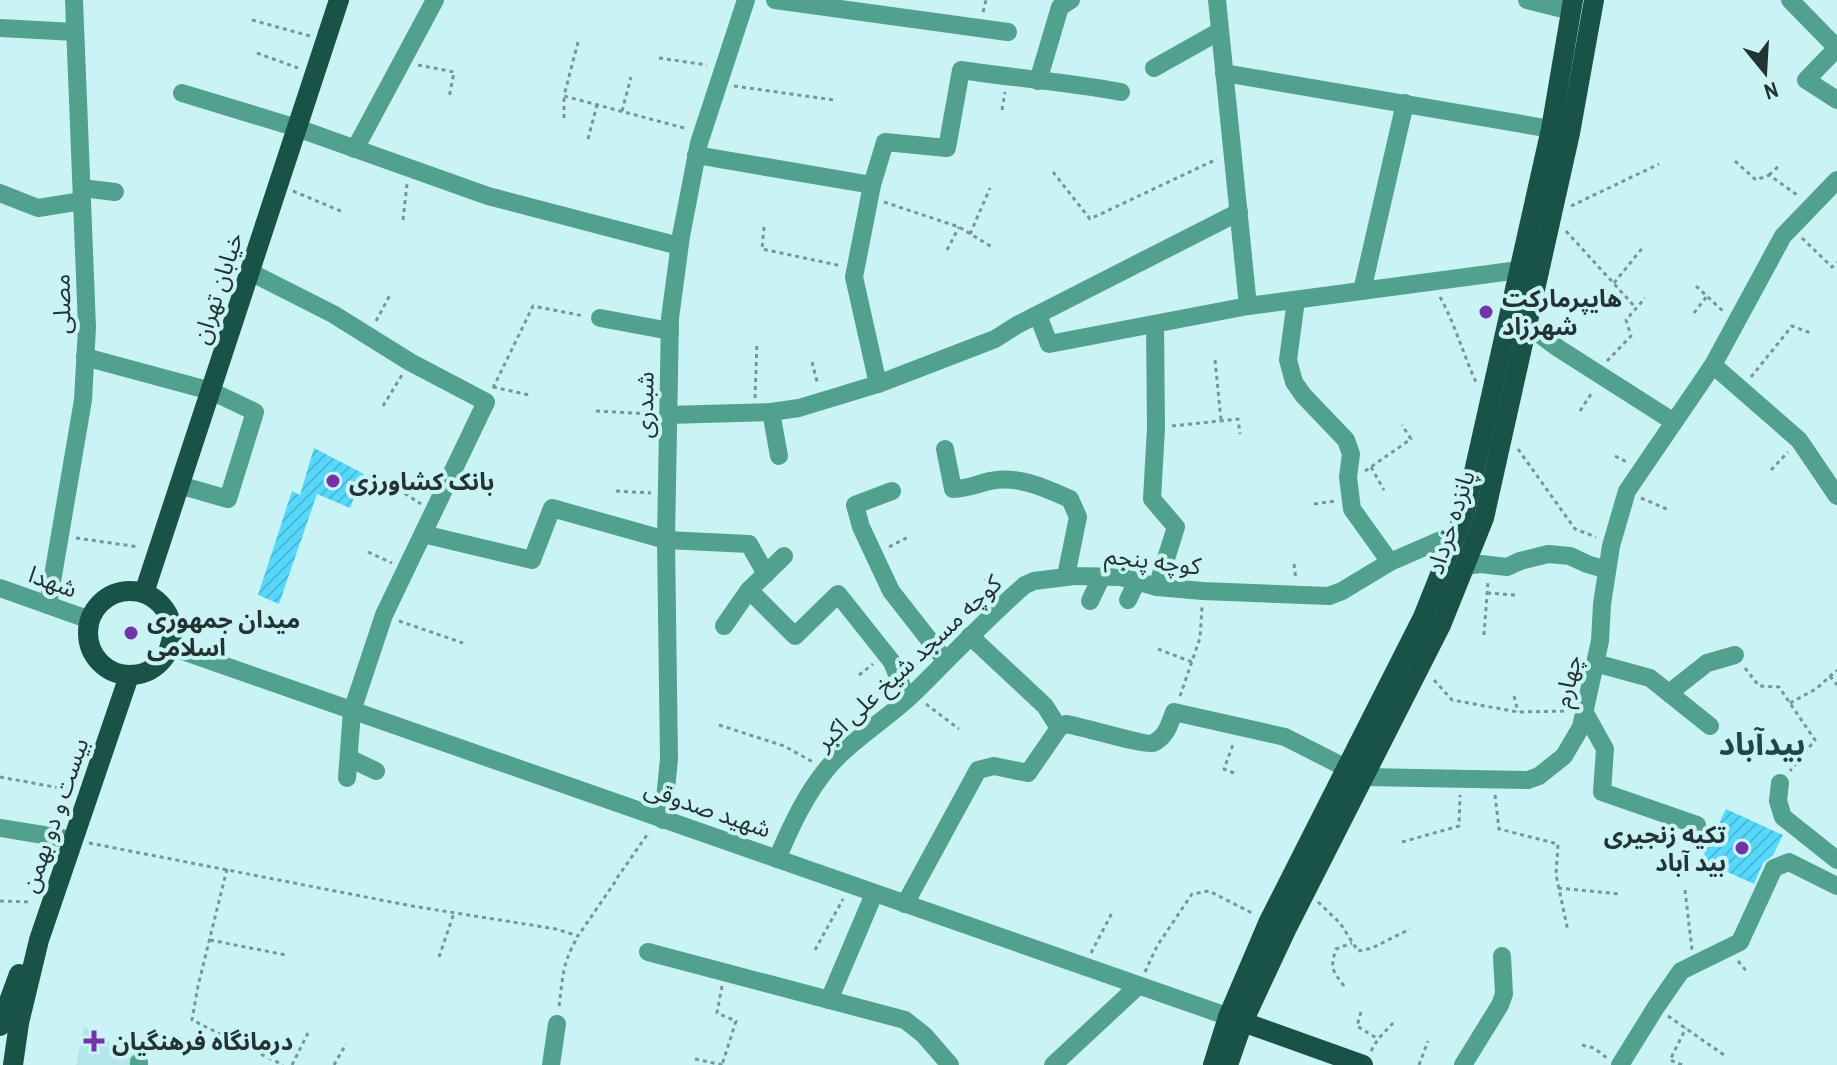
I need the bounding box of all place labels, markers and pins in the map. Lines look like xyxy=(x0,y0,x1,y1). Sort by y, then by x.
place label: هایپرمارکت شهرزاد xyxy=(1502,282,1622,342)
marker: هایپرمارکت شهرزاد xyxy=(1477,303,1495,321)
place label: بانک کشاورزی xyxy=(349,465,494,497)
marker: بانک کشاورزی xyxy=(324,472,342,490)
place label: میدان جمهوری اسلامی xyxy=(147,603,300,663)
marker: میدان جمهوری اسلامی xyxy=(122,624,140,642)
place label: تکیه زنجیری بید آباد xyxy=(1604,818,1726,878)
marker: تکیه زنجیری بید آباد xyxy=(1733,839,1751,857)
place label: درمانگاه فرهنگیان xyxy=(112,1025,293,1057)
marker: درمانگاه فرهنگیان xyxy=(83,1030,105,1052)

